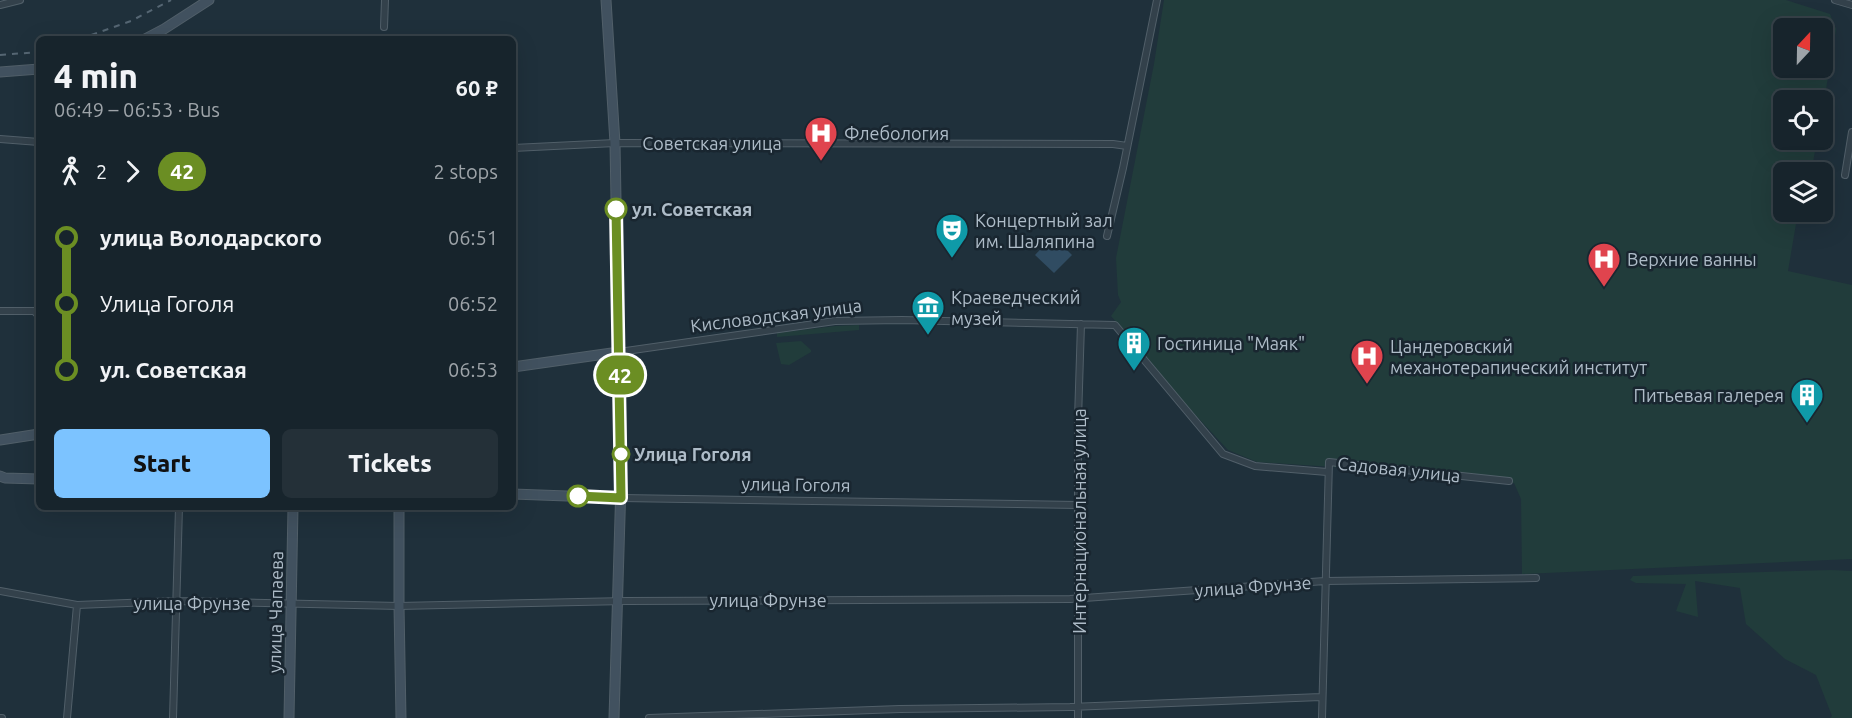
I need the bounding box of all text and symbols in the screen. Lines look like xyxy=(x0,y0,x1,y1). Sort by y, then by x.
north arrow xyxy=(1773,18,1833,78)
map controls xyxy=(1773,18,1833,222)
text: 4 min xyxy=(54,57,138,94)
text: 60 ₽ xyxy=(456,75,498,100)
button: locate xyxy=(1773,90,1833,150)
text: 06:49 – 06:53 · Bus xyxy=(54,98,220,121)
hospital icon: Флебология xyxy=(803,115,839,162)
place label: Флебология xyxy=(844,123,949,143)
street label: Советская улица xyxy=(642,133,782,153)
icon: walk xyxy=(54,155,87,188)
icon: forward xyxy=(116,155,149,188)
text: 42 xyxy=(170,159,194,183)
text: 2 xyxy=(96,160,107,183)
text: 2 stops xyxy=(434,160,498,183)
button: layers xyxy=(1773,162,1833,222)
marker: ул. Советская xyxy=(605,198,627,220)
place label: ул. Советская xyxy=(632,199,752,219)
place label: Концертный зал им. Шаляпина xyxy=(975,210,1113,251)
theatre icon: Концертный зал им. Шаляпина xyxy=(934,212,970,259)
text: улица Володарского xyxy=(100,225,322,250)
text: 06:51 xyxy=(448,226,498,249)
hospital icon: Верхние ванны xyxy=(1586,241,1622,288)
place label: Верхние ванны xyxy=(1627,249,1757,269)
place label: Краеведческий музей xyxy=(951,287,1080,328)
museum icon: Краеведческий музей xyxy=(910,289,946,336)
text: Улица Гоголя xyxy=(100,291,234,316)
text: 06:52 xyxy=(448,292,498,315)
street label: Кисловодская улица xyxy=(689,295,863,335)
building icon: Гостиница "Маяк" xyxy=(1116,325,1152,372)
place label: Гостиница "Маяк" xyxy=(1157,333,1305,353)
place label: Цандеровский механотерапический институт xyxy=(1390,336,1647,377)
hospital icon: Цандеровский механотерапический институт xyxy=(1349,338,1385,385)
line badge: 42 xyxy=(593,356,647,394)
text: ул. Советская xyxy=(100,357,247,382)
text: 06:53 xyxy=(448,358,498,381)
text: 42 xyxy=(608,363,632,387)
building icon: Питьевая галерея xyxy=(1789,377,1825,424)
place label: Питьевая галерея xyxy=(1634,385,1784,405)
street label: Интернациональная улица xyxy=(1069,408,1089,634)
button: Start xyxy=(54,429,270,498)
button: Tickets xyxy=(282,429,498,498)
place label: Улица Гоголя xyxy=(634,444,751,464)
marker: Улица Гоголя xyxy=(612,445,630,463)
street label: Садовая улица xyxy=(1336,453,1462,485)
street label: улица Гоголя xyxy=(741,473,851,495)
unlabelled marker xyxy=(567,485,589,507)
street label: улица Чапаева xyxy=(264,551,286,673)
street label: улица Фрунзе xyxy=(1194,572,1312,600)
street label: улица Фрунзе xyxy=(709,590,827,610)
street label: улица Фрунзе xyxy=(133,593,251,613)

